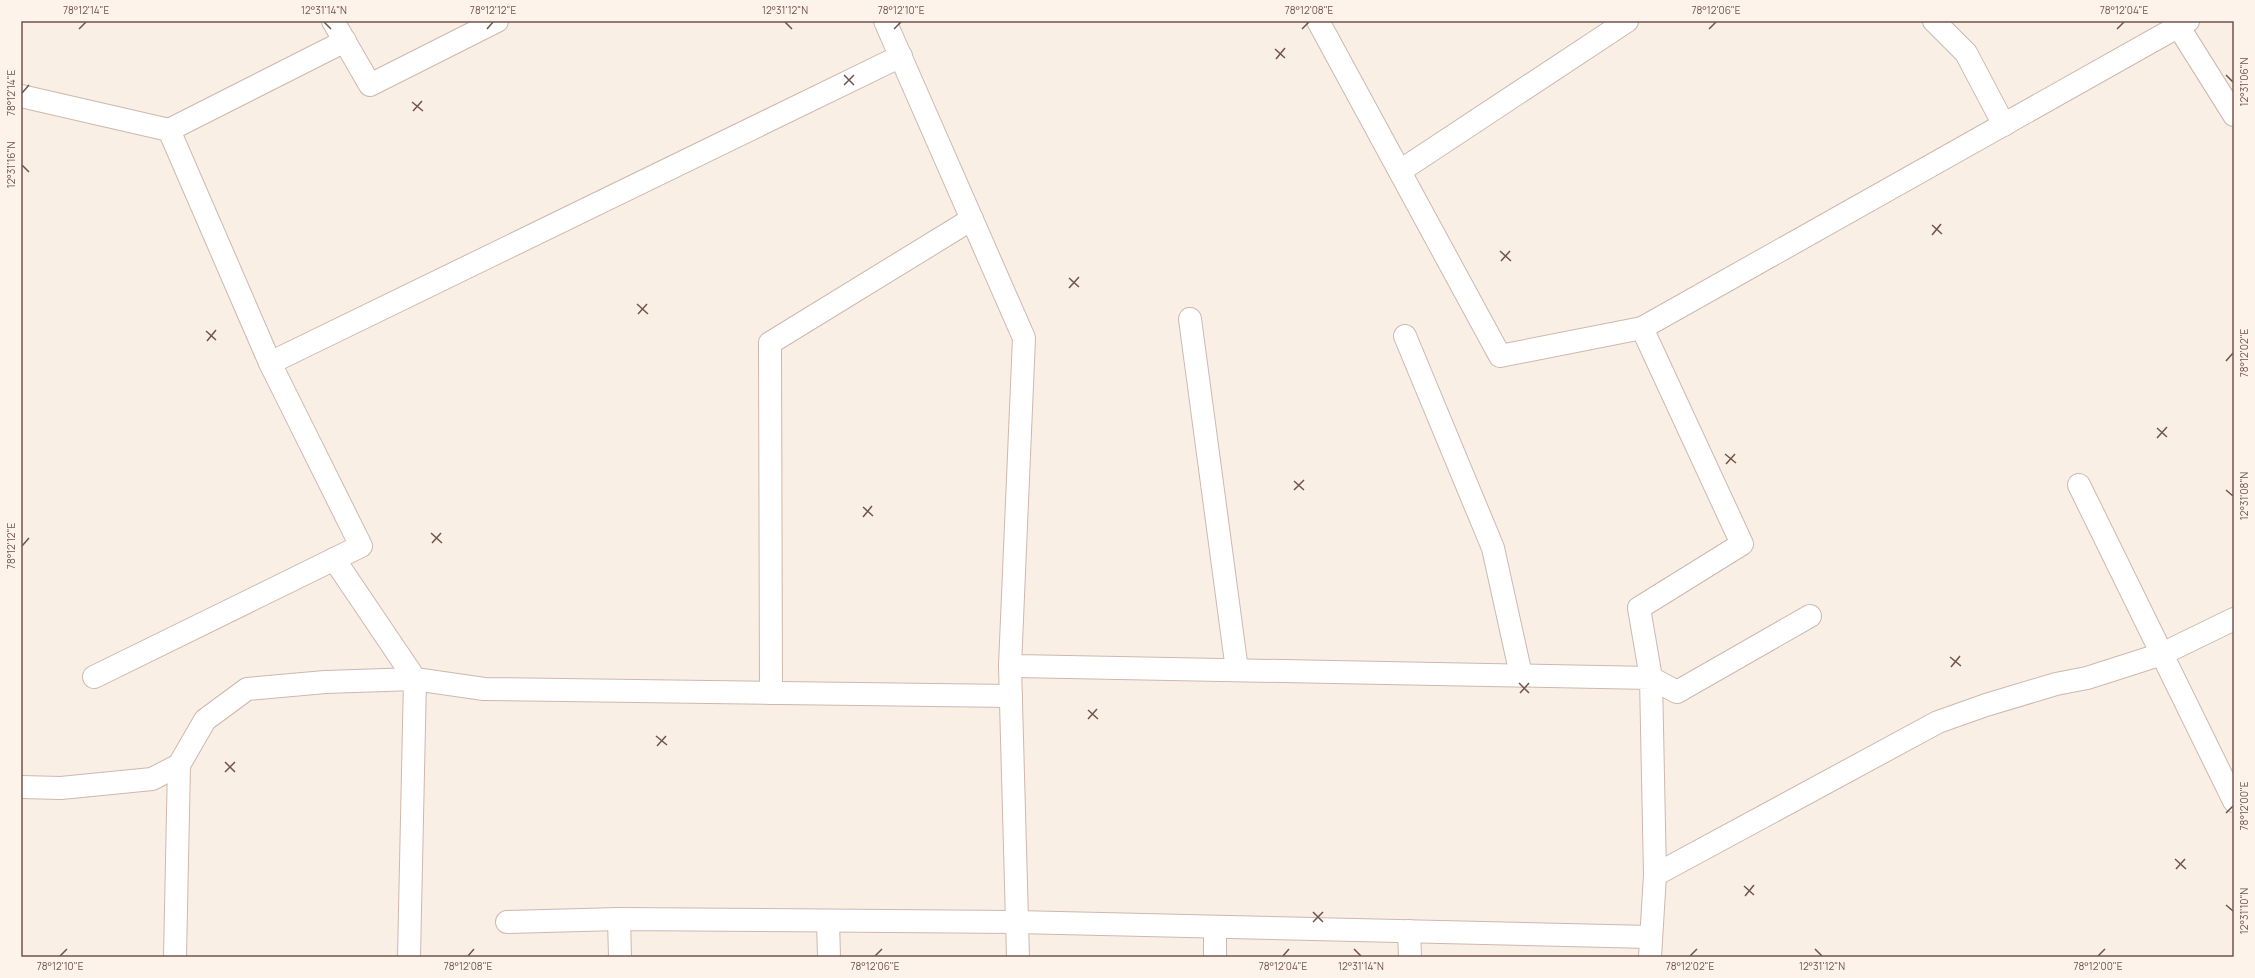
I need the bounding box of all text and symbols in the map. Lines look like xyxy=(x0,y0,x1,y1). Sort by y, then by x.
text: 78°12'14"E xyxy=(63,3,109,17)
text: 12°31'14"N xyxy=(301,3,347,17)
text: 78°12'12"E xyxy=(470,3,516,17)
text: 12°31'12"N xyxy=(762,3,808,17)
text: 78°12'10"E xyxy=(878,3,925,17)
text: 78°12'08"E xyxy=(1285,3,1334,17)
text: 78°12'06"E xyxy=(1692,3,1741,17)
text: 78°12'04"E xyxy=(2100,3,2148,17)
text: 12°31'06"N xyxy=(2237,57,2251,106)
text: 78°12'14"E xyxy=(4,70,18,116)
text: 12°31'16"N xyxy=(4,142,18,188)
text: 78°12'02"E xyxy=(2237,328,2251,377)
text: 12°31'08"N xyxy=(2237,472,2251,520)
text: 78°12'12"E xyxy=(4,523,18,569)
text: 78°12'00"E xyxy=(2237,781,2251,830)
text: 12°31'10"N xyxy=(2237,888,2251,934)
text: 78°12'10"E xyxy=(37,959,84,973)
text: 78°12'08"E xyxy=(444,959,493,973)
text: 78°12'06"E xyxy=(851,959,900,973)
text: 78°12'04"E xyxy=(1259,959,1307,973)
text: 12°31'14"N xyxy=(1338,959,1384,973)
text: 78°12'02"E xyxy=(1666,959,1715,973)
text: 12°31'12"N xyxy=(1799,959,1845,973)
text: 78°12'00"E xyxy=(2074,959,2123,973)

